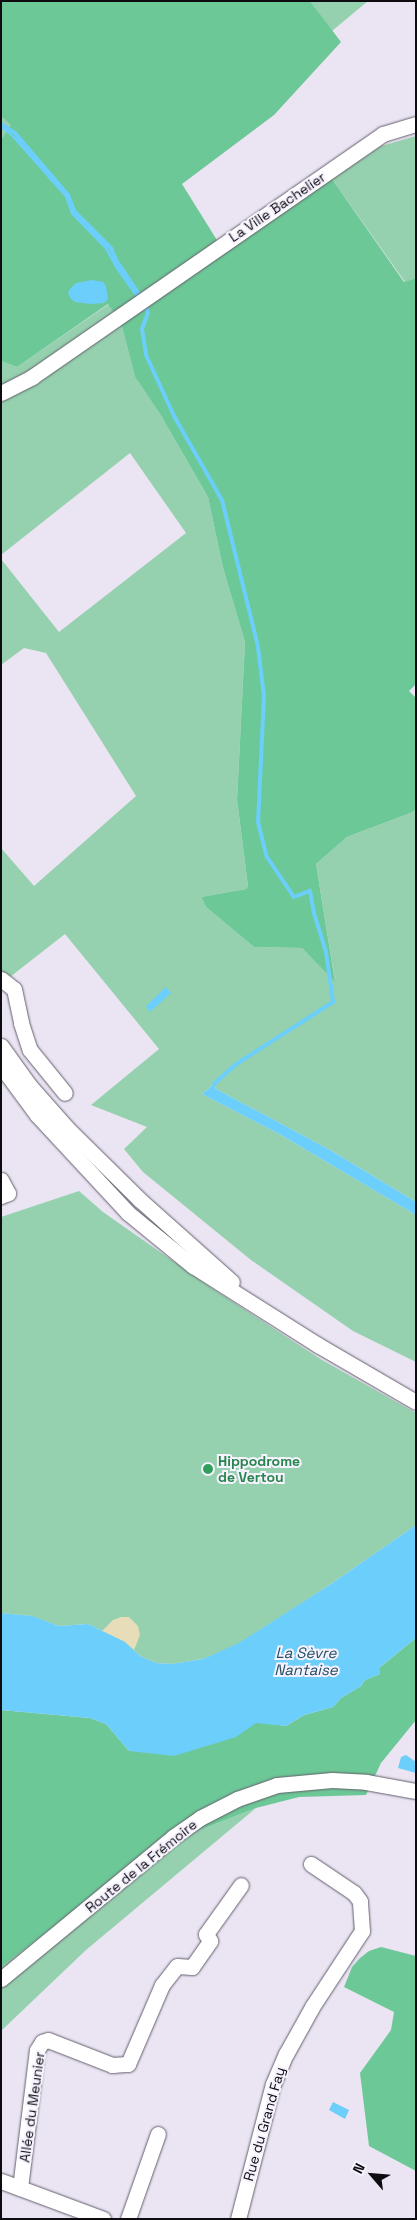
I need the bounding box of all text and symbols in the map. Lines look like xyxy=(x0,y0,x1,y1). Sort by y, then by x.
street label: La Ville Bachelier xyxy=(225,168,329,246)
place label: Hippodrome de Vertou xyxy=(218,1453,300,1485)
marker: Hippodrome de Vertou xyxy=(202,1463,214,1475)
water label: La Sèvre Nantaise xyxy=(274,1643,338,1678)
street label: Route de la Frémoire xyxy=(82,1816,200,1916)
street label: Allée du Meunier xyxy=(16,2051,48,2163)
street label: Rue du Grand Fay xyxy=(240,2065,288,2183)
north arrow xyxy=(347,2150,397,2200)
text: N xyxy=(348,2160,369,2176)

